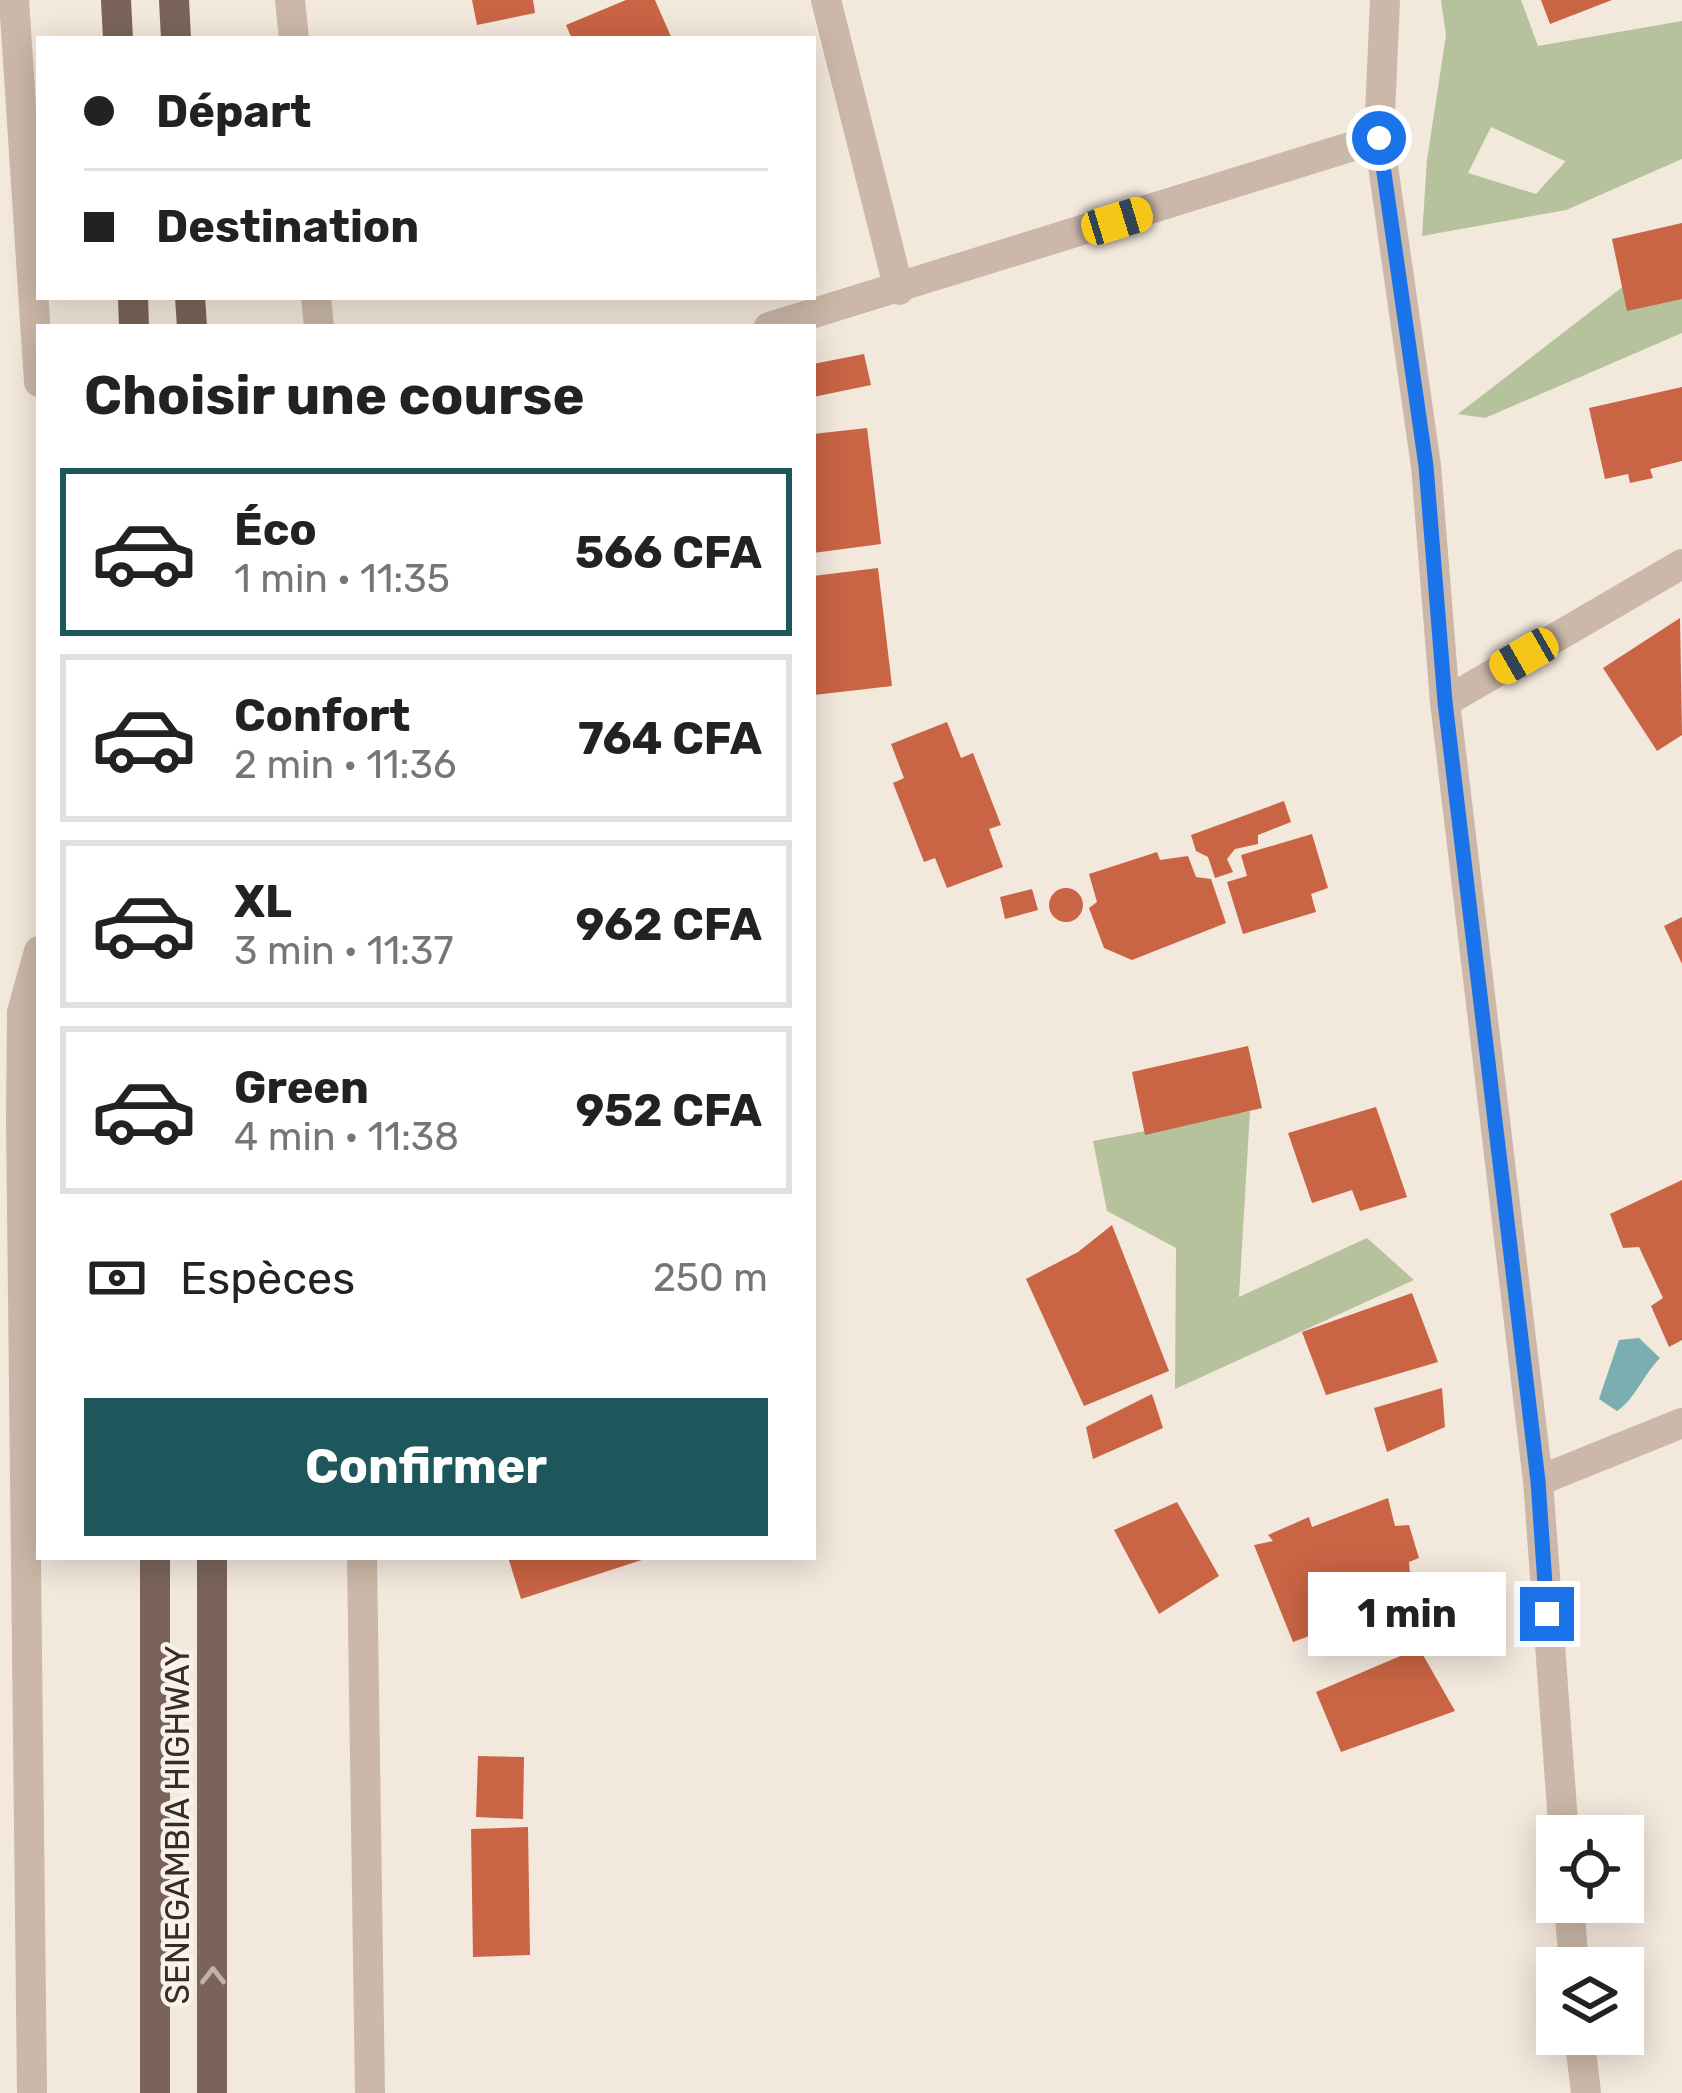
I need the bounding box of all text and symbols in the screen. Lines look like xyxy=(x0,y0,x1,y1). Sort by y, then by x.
text: Départ xyxy=(156,85,311,138)
route start xyxy=(1352,111,1406,165)
car xyxy=(1077,193,1157,249)
text: Destination xyxy=(156,200,419,253)
text: Choisir une course xyxy=(84,364,585,428)
icon: car xyxy=(90,498,198,606)
text: Éco xyxy=(234,503,317,556)
text: 566 CFA xyxy=(575,526,762,579)
text: 1 min · 11:35 xyxy=(234,556,450,602)
car xyxy=(1484,622,1564,690)
icon: car xyxy=(90,684,198,792)
text: Confort xyxy=(234,689,410,742)
text: 764 CFA xyxy=(578,712,762,765)
text: 2 min · 11:36 xyxy=(234,742,457,788)
icon: car xyxy=(90,870,198,978)
text: XL xyxy=(234,875,292,928)
text: 962 CFA xyxy=(575,898,762,951)
text: 3 min · 11:37 xyxy=(234,928,454,974)
icon: car xyxy=(90,1056,198,1164)
text: Green xyxy=(234,1061,369,1114)
text: 952 CFA xyxy=(575,1084,762,1137)
text: 4 min · 11:38 xyxy=(234,1114,459,1160)
icon: cash xyxy=(84,1245,150,1311)
text: Espèces xyxy=(180,1252,355,1305)
text: 250 m xyxy=(653,1255,768,1301)
button: Confirmer xyxy=(84,1398,768,1536)
callout: 1 min xyxy=(1307,1572,1505,1656)
route end xyxy=(1520,1587,1574,1641)
text: 1 min xyxy=(1357,1591,1457,1637)
street label: SENEGAMBIA HIGHWAY xyxy=(158,1645,197,2005)
map controls xyxy=(1536,1815,1644,2055)
button: locate xyxy=(1536,1815,1644,1923)
button: layers xyxy=(1536,1947,1644,2055)
one-way arrow xyxy=(200,1966,226,1984)

